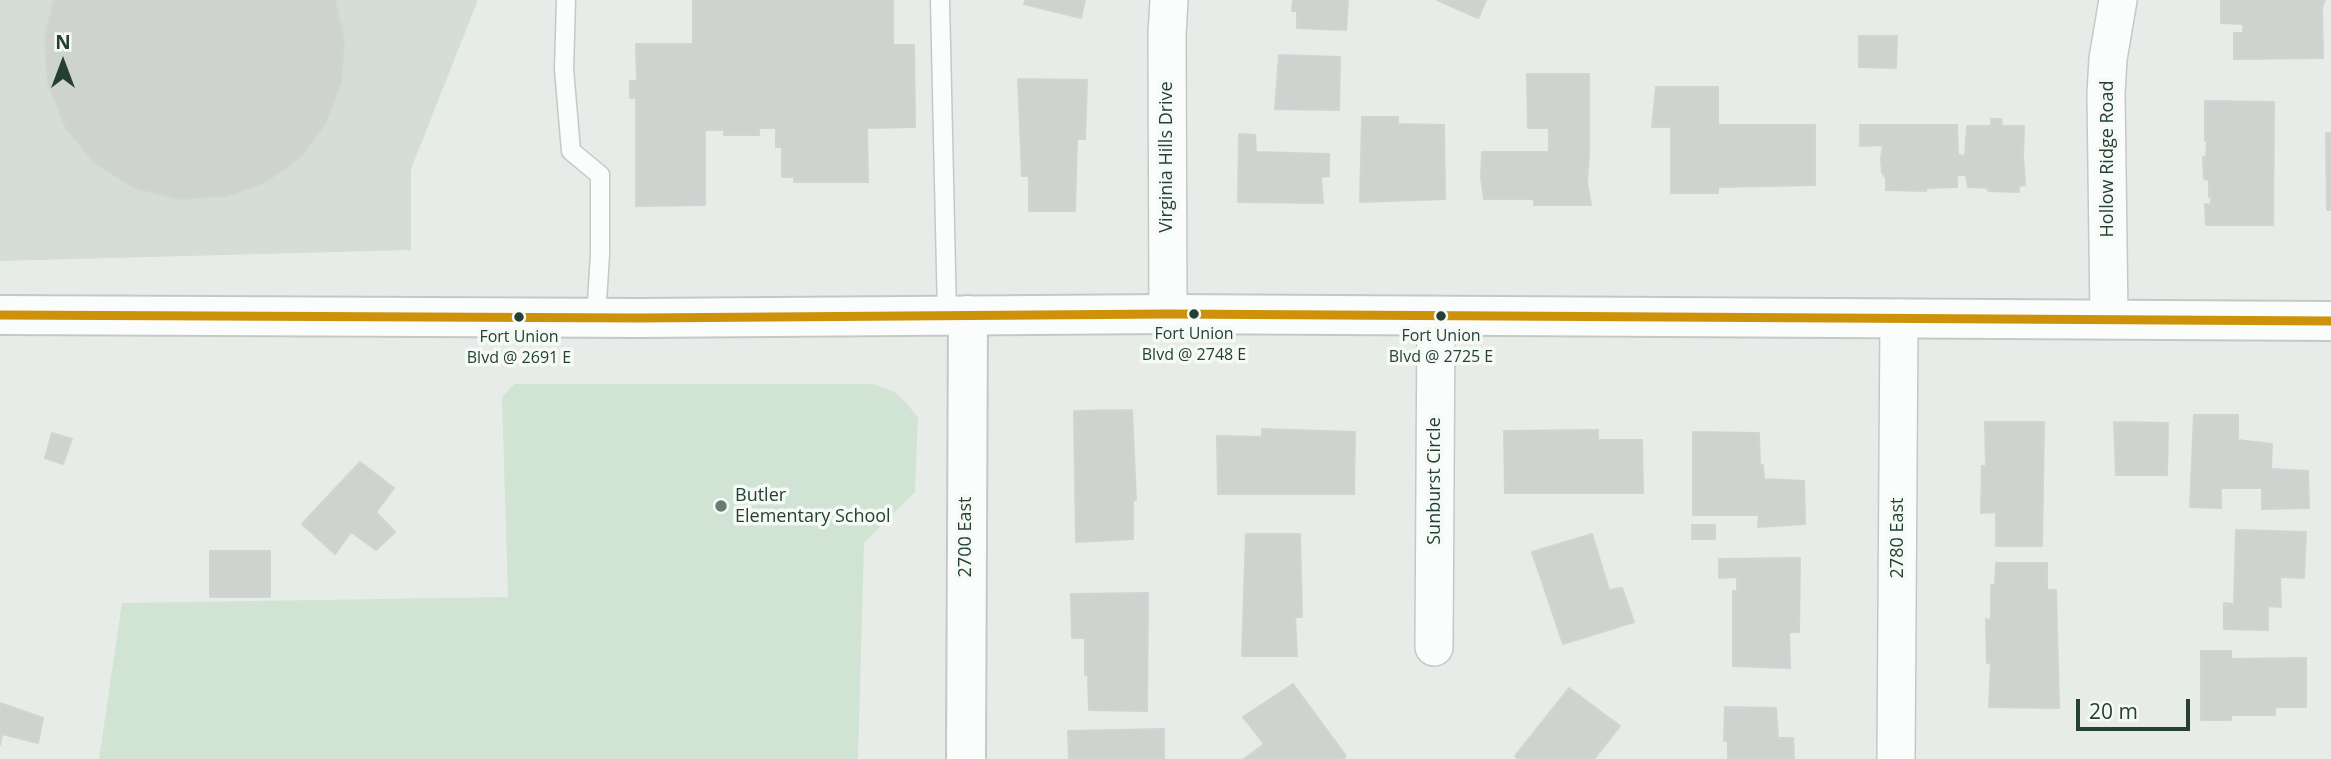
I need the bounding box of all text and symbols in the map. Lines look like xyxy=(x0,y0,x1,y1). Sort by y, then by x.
north arrow xyxy=(28,28,98,98)
text: N xyxy=(55,29,71,55)
street label: Virginia Hills Drive xyxy=(1156,81,1178,233)
street label: Hollow Ridge Road xyxy=(2097,81,2119,237)
marker: Fort Union Blvd @ 2748 E xyxy=(1187,307,1201,321)
marker: Fort Union Blvd @ 2725 E xyxy=(1434,309,1448,323)
marker: Fort Union Blvd @ 2691 E xyxy=(512,310,526,324)
place label: Fort Union Blvd @ 2748 E xyxy=(1142,324,1246,362)
place label: Fort Union Blvd @ 2725 E xyxy=(1389,326,1493,364)
place label: Fort Union Blvd @ 2691 E xyxy=(467,327,571,365)
street label: Sunburst Circle xyxy=(1424,417,1446,545)
place label: Butler Elementary School xyxy=(735,485,891,528)
street label: 2700 East xyxy=(955,497,977,577)
marker: Butler Elementary School xyxy=(713,498,729,514)
street label: 2780 East xyxy=(1887,498,1909,578)
scale bar xyxy=(2079,686,2193,730)
text: 20 m xyxy=(2089,697,2138,725)

